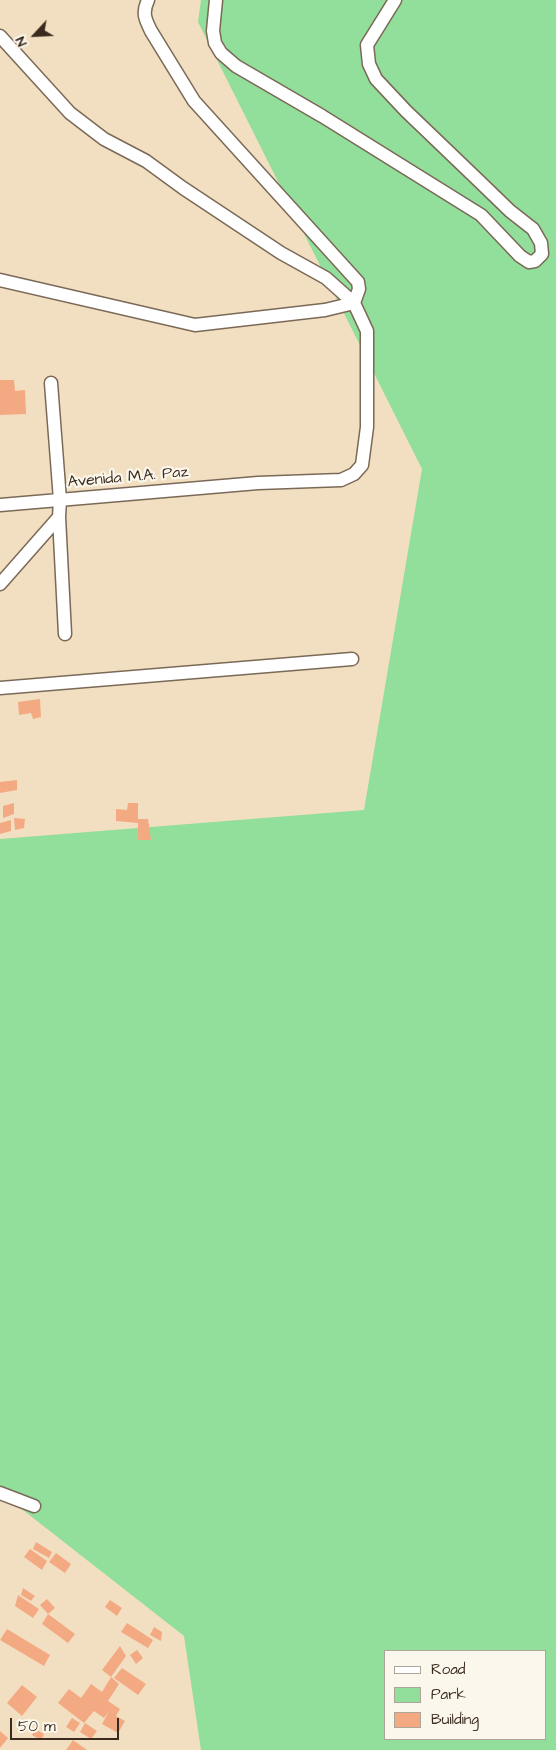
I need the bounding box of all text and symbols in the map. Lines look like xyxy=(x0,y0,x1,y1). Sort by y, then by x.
north arrow xyxy=(10,10,60,60)
text: N xyxy=(10,33,32,50)
street label: Avenida M.A. Paz xyxy=(67,463,189,493)
legend xyxy=(384,1650,546,1740)
text: Road xyxy=(431,1659,465,1680)
text: Park xyxy=(431,1684,466,1705)
scale bar xyxy=(12,1708,121,1740)
text: Building xyxy=(431,1709,479,1730)
text: 50 m xyxy=(18,1716,56,1737)

